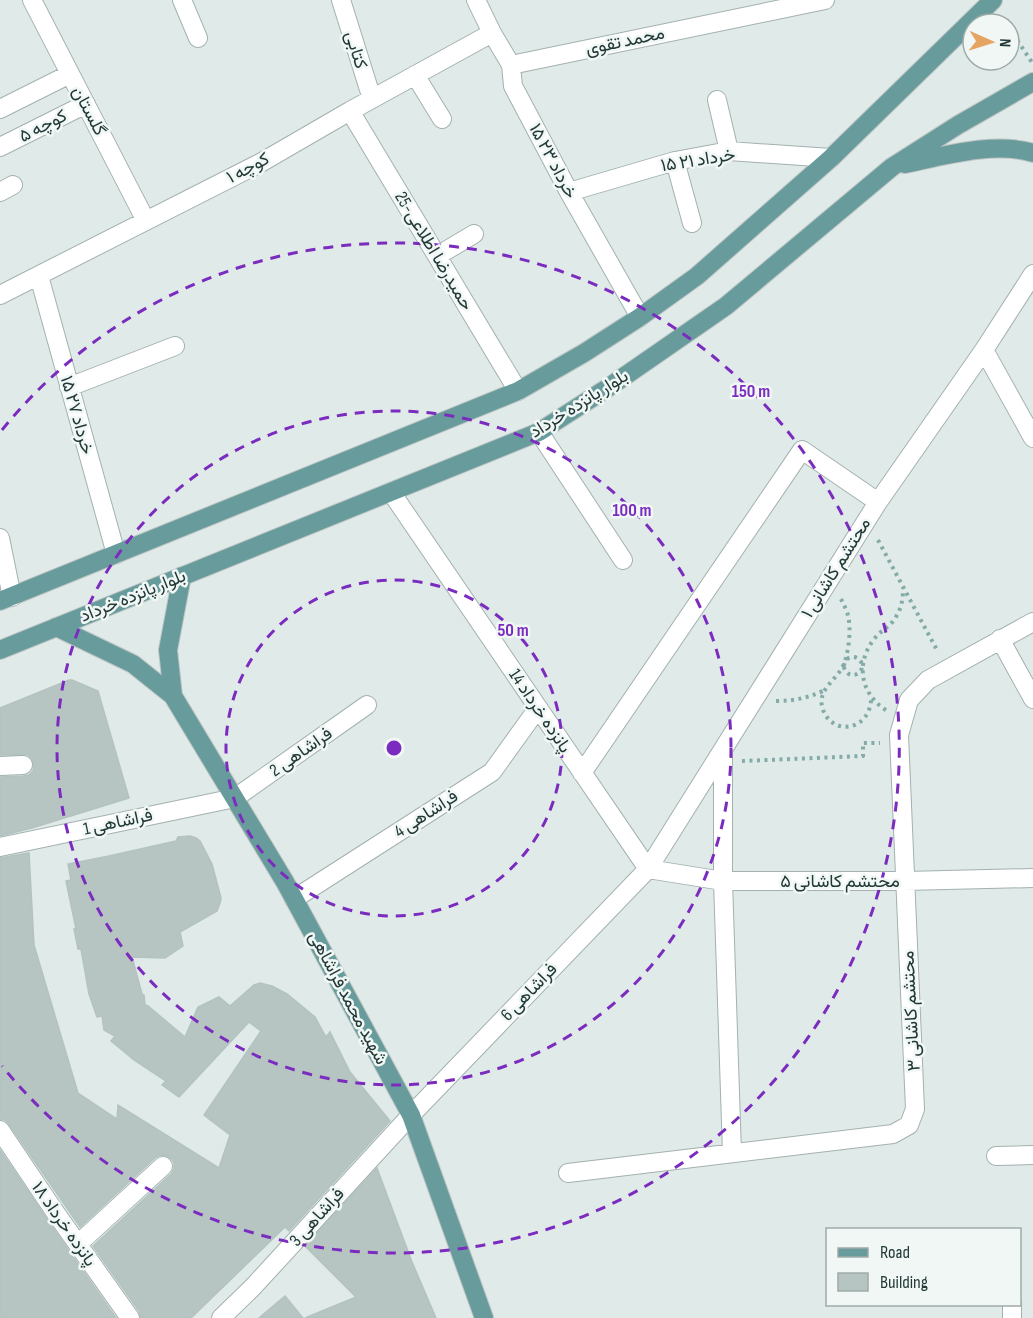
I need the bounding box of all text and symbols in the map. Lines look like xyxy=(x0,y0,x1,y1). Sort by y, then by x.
north arrow xyxy=(961,12,1021,72)
street label: محمد تقوی xyxy=(584,22,666,60)
street label: کتابی xyxy=(340,29,372,71)
text: N xyxy=(995,38,1014,47)
street label: گلستان xyxy=(67,83,111,139)
street label: کوچه ۵ xyxy=(16,105,71,148)
street label: ۱۵ خرداد ۲۳ xyxy=(525,120,581,202)
street label: ۱۵ خرداد ۲۱ xyxy=(659,144,737,176)
street label: کوچه ۱ xyxy=(223,148,273,189)
street label: حمیدرضا اطلاعی-25 xyxy=(390,188,478,314)
street label: بلوار پانزده خرداد xyxy=(526,365,633,443)
street label: ۱۵ خرداد ۲۷ xyxy=(56,373,98,457)
text: 150 m xyxy=(732,381,770,402)
text: 100 m xyxy=(613,500,652,521)
street label: محتشم کاشانی ۱ xyxy=(797,514,876,623)
street label: بلوار پانزده خرداد xyxy=(77,565,189,628)
text: 50 m xyxy=(497,620,529,641)
street label: پانزده خرداد 14 xyxy=(503,665,576,757)
street label: فراشاهی 2 xyxy=(266,723,336,781)
centre of rings xyxy=(384,738,404,758)
street label: فراشاهی 4 xyxy=(390,786,462,842)
street label: فراشاهی 1 xyxy=(81,804,155,840)
street label: محتشم کاشانی ۵ xyxy=(780,871,900,893)
street label: شهید محمد فراشاهی xyxy=(304,928,392,1068)
street label: محتشم کاشانی ۳ xyxy=(897,950,926,1072)
street label: فراشاهی 6 xyxy=(496,959,562,1025)
street label: پانزده خرداد ۱۸ xyxy=(26,1178,101,1271)
street label: فراشاهی 3 xyxy=(285,1183,349,1251)
legend xyxy=(826,1228,1021,1306)
text: Road xyxy=(880,1242,910,1263)
text: Building xyxy=(880,1272,928,1293)

